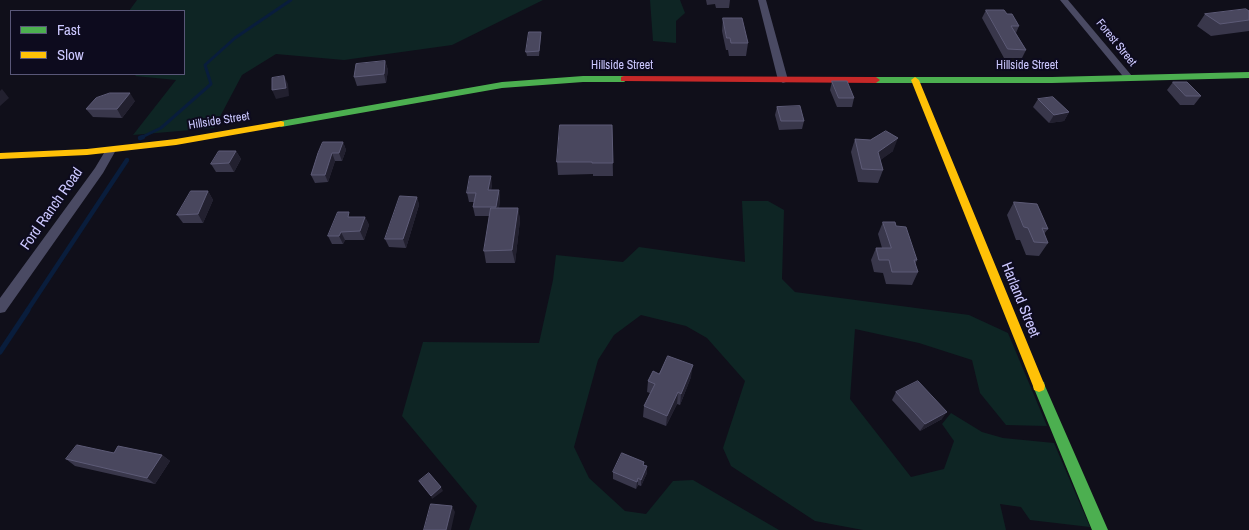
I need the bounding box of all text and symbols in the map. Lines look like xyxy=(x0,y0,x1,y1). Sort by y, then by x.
legend xyxy=(10,10,185,75)
street label: Forest Street xyxy=(1093,17,1139,69)
text: Fast xyxy=(57,19,80,40)
text: Slow xyxy=(57,44,84,65)
street label: Hillside Street xyxy=(591,59,653,73)
street label: Hillside Street xyxy=(996,59,1058,73)
street label: Hillside Street xyxy=(187,109,251,133)
street label: Ford Ranch Road xyxy=(17,164,87,254)
street label: Harland Street xyxy=(997,260,1043,340)

